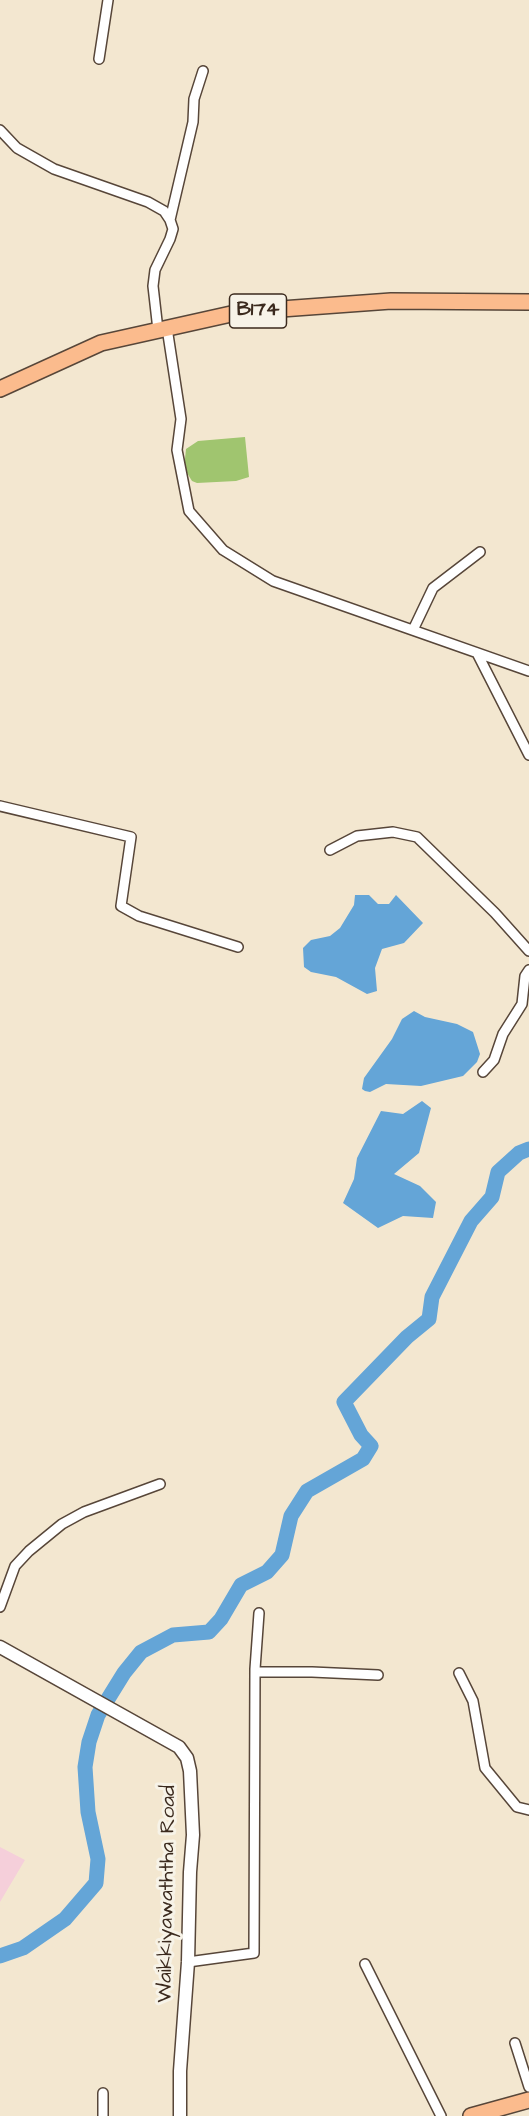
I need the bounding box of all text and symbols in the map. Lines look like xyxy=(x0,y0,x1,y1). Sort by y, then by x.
road number: B174 xyxy=(230,294,286,328)
street label: Waikkiyawaththa Road xyxy=(154,1785,182,2003)

